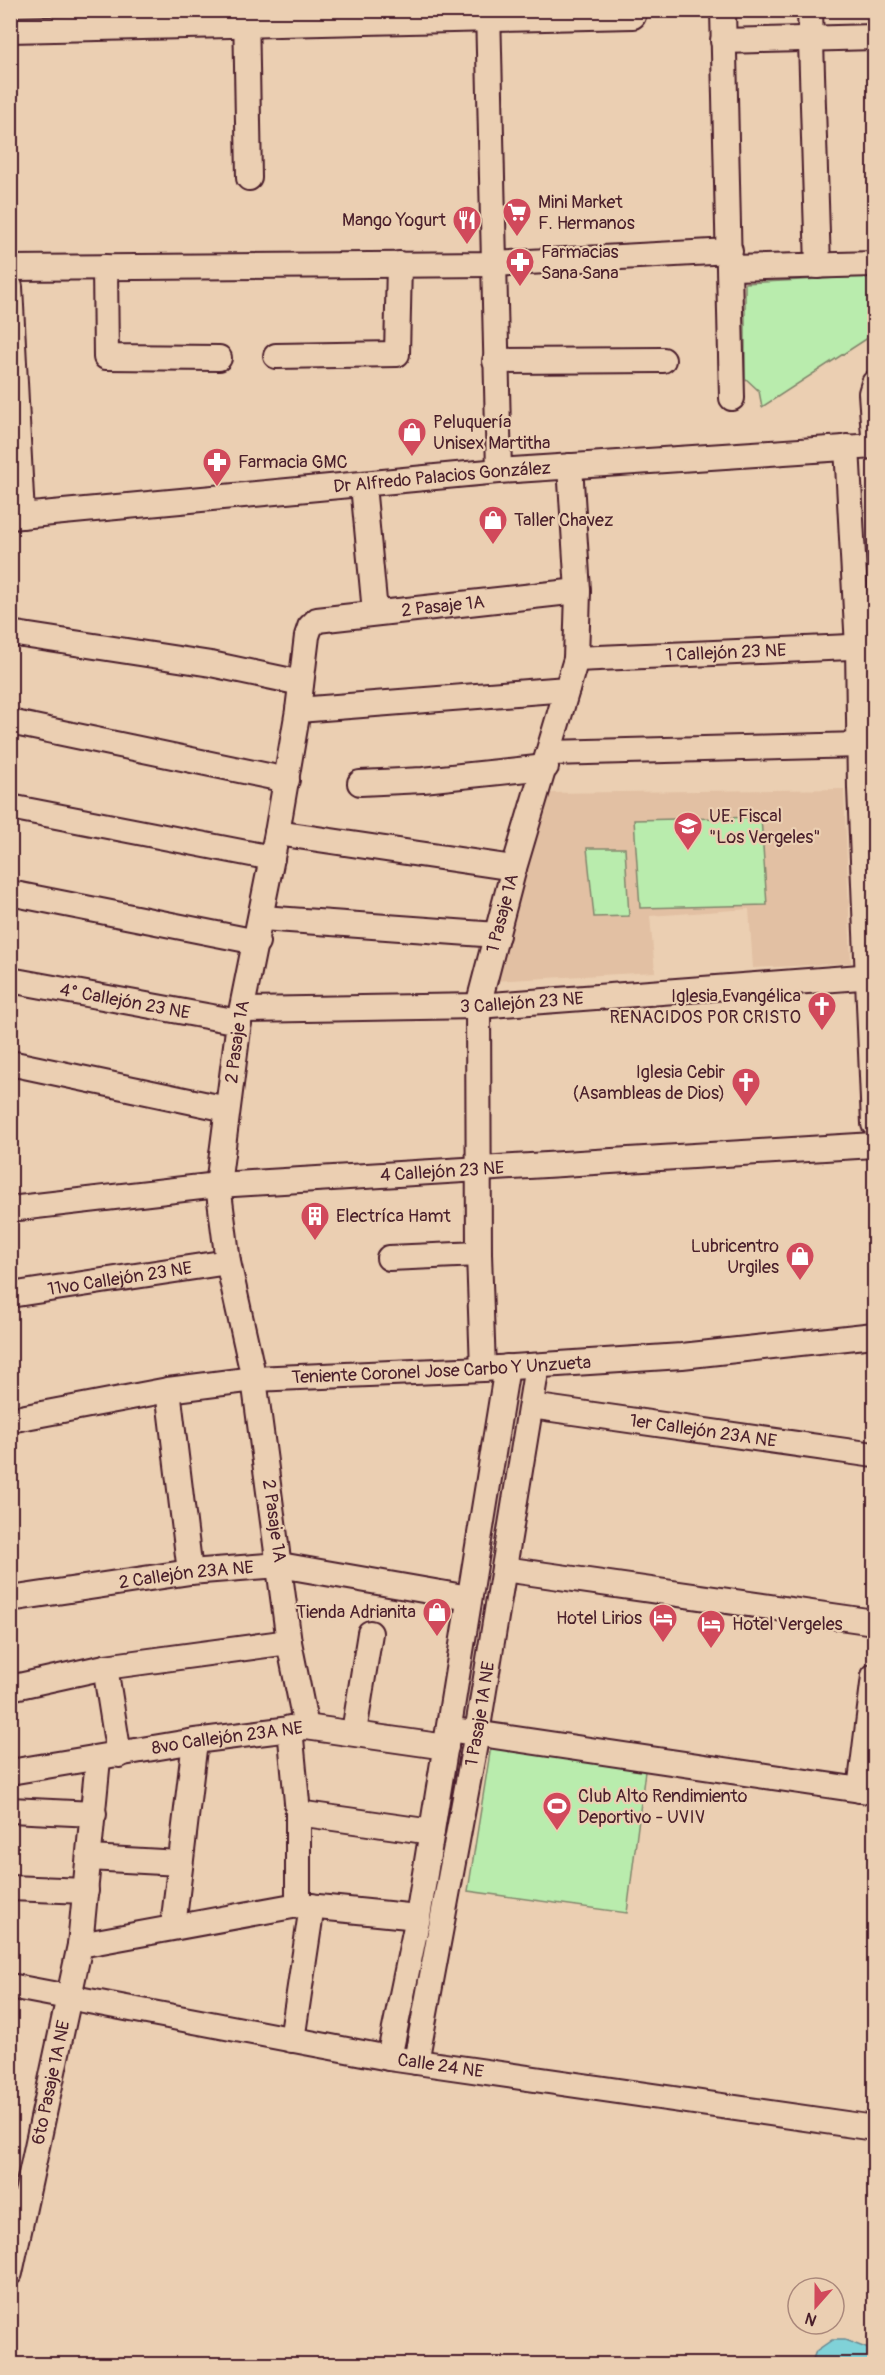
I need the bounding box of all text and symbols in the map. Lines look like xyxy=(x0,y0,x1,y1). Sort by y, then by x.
place label: Mini Market F. Hermanos xyxy=(538,191,635,235)
supermarket icon: Mini Market F. Hermanos xyxy=(501,196,533,238)
restaurant icon: Mango Yogurt xyxy=(451,204,483,246)
place label: Mango Yogurt xyxy=(342,209,447,232)
place label: Farmacias Sana Sana xyxy=(541,241,619,285)
pharmacy icon: Farmacias Sana Sana xyxy=(504,246,536,288)
place label: Peluquería Unisex Martitha xyxy=(433,411,550,455)
shop icon: Peluquería Unisex Martitha xyxy=(396,416,428,458)
pharmacy icon: Farmacia GMC xyxy=(201,446,233,488)
place label: Farmacia GMC xyxy=(238,451,348,474)
street label: Dr Alfredo Palacios González xyxy=(332,456,552,498)
shop icon: Taller Chavez xyxy=(477,504,509,546)
place label: Taller Chavez xyxy=(514,509,613,532)
street label: 2 Pasaje 1A xyxy=(400,590,486,622)
street label: 1 Callejón 23 NE xyxy=(665,638,787,667)
place label: UE. Fiscal "Los Vergeles" xyxy=(709,805,821,849)
school or university icon: UE. Fiscal "Los Vergeles" xyxy=(672,810,704,852)
street label: 1 Pasaje 1A xyxy=(481,871,524,955)
street label: 4° Callejón 23 NE xyxy=(58,978,192,1024)
place label: Iglesia Evangélica RENACIDOS POR CRISTO xyxy=(609,985,801,1029)
street label: 3 Callejón 23 NE xyxy=(460,987,585,1018)
church icon: Iglesia Evangélica RENACIDOS POR CRISTO xyxy=(806,990,838,1032)
street label: 2 Pasaje 1A xyxy=(220,998,255,1085)
place label: Iglesia Cebir (Asambleas de Dios) xyxy=(573,1061,726,1105)
church icon: Iglesia Cebir (Asambleas de Dios) xyxy=(730,1066,762,1108)
street label: 4 Callejón 23 NE xyxy=(379,1156,505,1187)
building icon: Electríca Hamt xyxy=(299,1200,331,1242)
place label: Electríca Hamt xyxy=(336,1205,452,1228)
place label: Lubricentro Urgiles xyxy=(691,1235,779,1279)
shop icon: Lubricentro Urgiles xyxy=(784,1240,816,1282)
street label: 11vo Callejón 23 NE xyxy=(46,1256,194,1301)
street label: Teniente Coronel Jose Carbo Y Unzueta xyxy=(291,1350,592,1389)
street label: 1er Callejón 23A NE xyxy=(628,1409,778,1452)
street label: 2 Pasaje 1A xyxy=(257,1478,291,1564)
street label: 2 Callejón 23A NE xyxy=(117,1556,255,1594)
shop icon: Tienda Adrianita xyxy=(421,1596,453,1638)
place label: Tienda Adrianita xyxy=(296,1601,416,1624)
hotel icon: Hotel Lirios xyxy=(647,1602,679,1644)
place label: Hotel Lirios xyxy=(556,1607,642,1630)
hotel icon: Hotel Vergeles xyxy=(695,1608,727,1650)
place label: Hotel Vergeles xyxy=(732,1613,843,1636)
street label: 1 Pasaje 1A NE xyxy=(460,1660,500,1768)
street label: 8vo Callejón 23A NE xyxy=(150,1716,304,1760)
place label: Club Alto Rendimiento Deportivo - UVIV xyxy=(578,1785,748,1829)
sports icon: Club Alto Rendimiento Deportivo - UVIV xyxy=(541,1790,573,1832)
street label: 6to Pasaje 1A NE xyxy=(26,2018,75,2147)
street label: Calle 24 NE xyxy=(396,2048,485,2083)
north arrow xyxy=(786,2276,846,2336)
text: N xyxy=(802,2308,820,2330)

